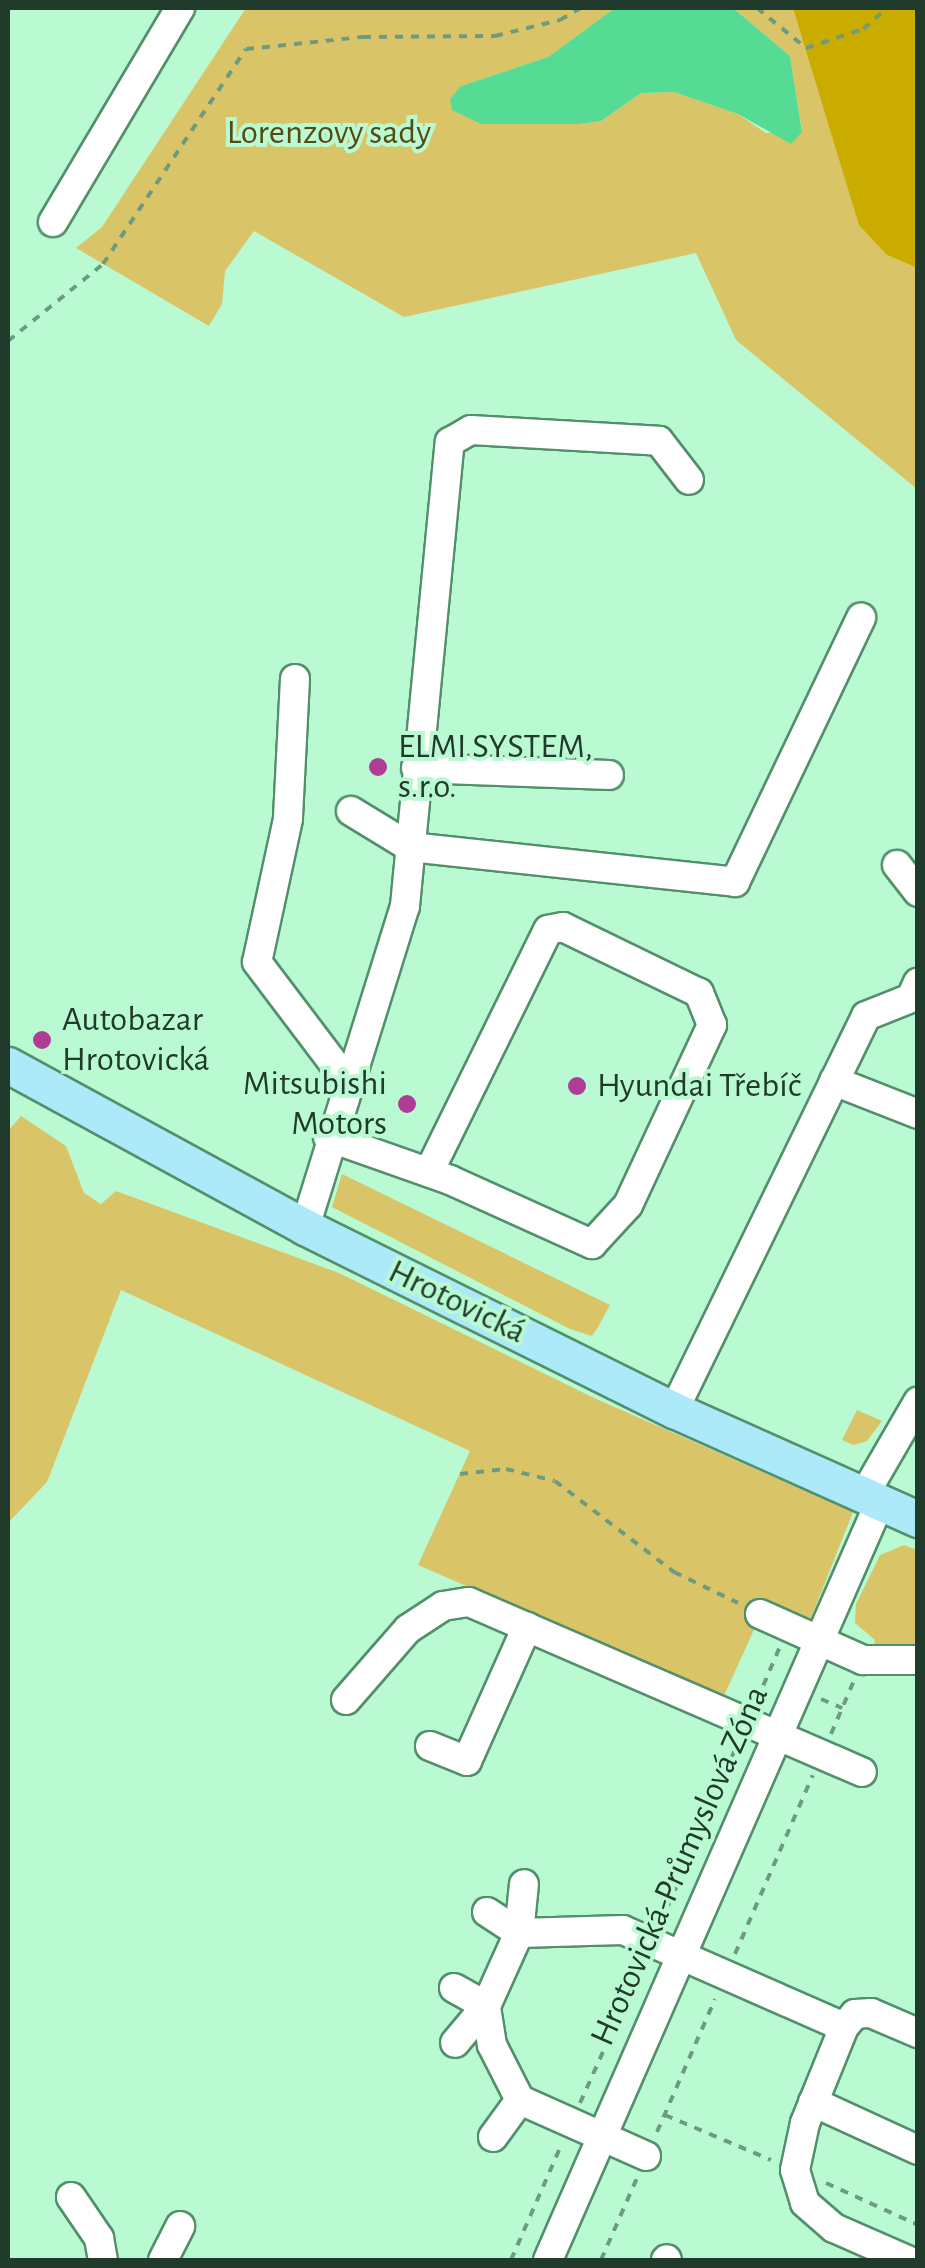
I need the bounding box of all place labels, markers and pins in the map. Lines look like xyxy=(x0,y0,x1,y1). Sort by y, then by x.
place label: ELMI SYSTEM, s.r.o. xyxy=(398,726,593,808)
marker: ELMI SYSTEM, s.r.o. xyxy=(367,756,389,778)
place label: Autobazar Hrotovická xyxy=(62,999,210,1081)
marker: Autobazar Hrotovická xyxy=(31,1029,53,1051)
place label: Mitsubishi Motors xyxy=(243,1063,387,1145)
place label: Hyundai Třebíč xyxy=(597,1065,801,1107)
marker: Hyundai Třebíč xyxy=(566,1075,588,1097)
marker: Mitsubishi Motors xyxy=(396,1093,418,1115)

